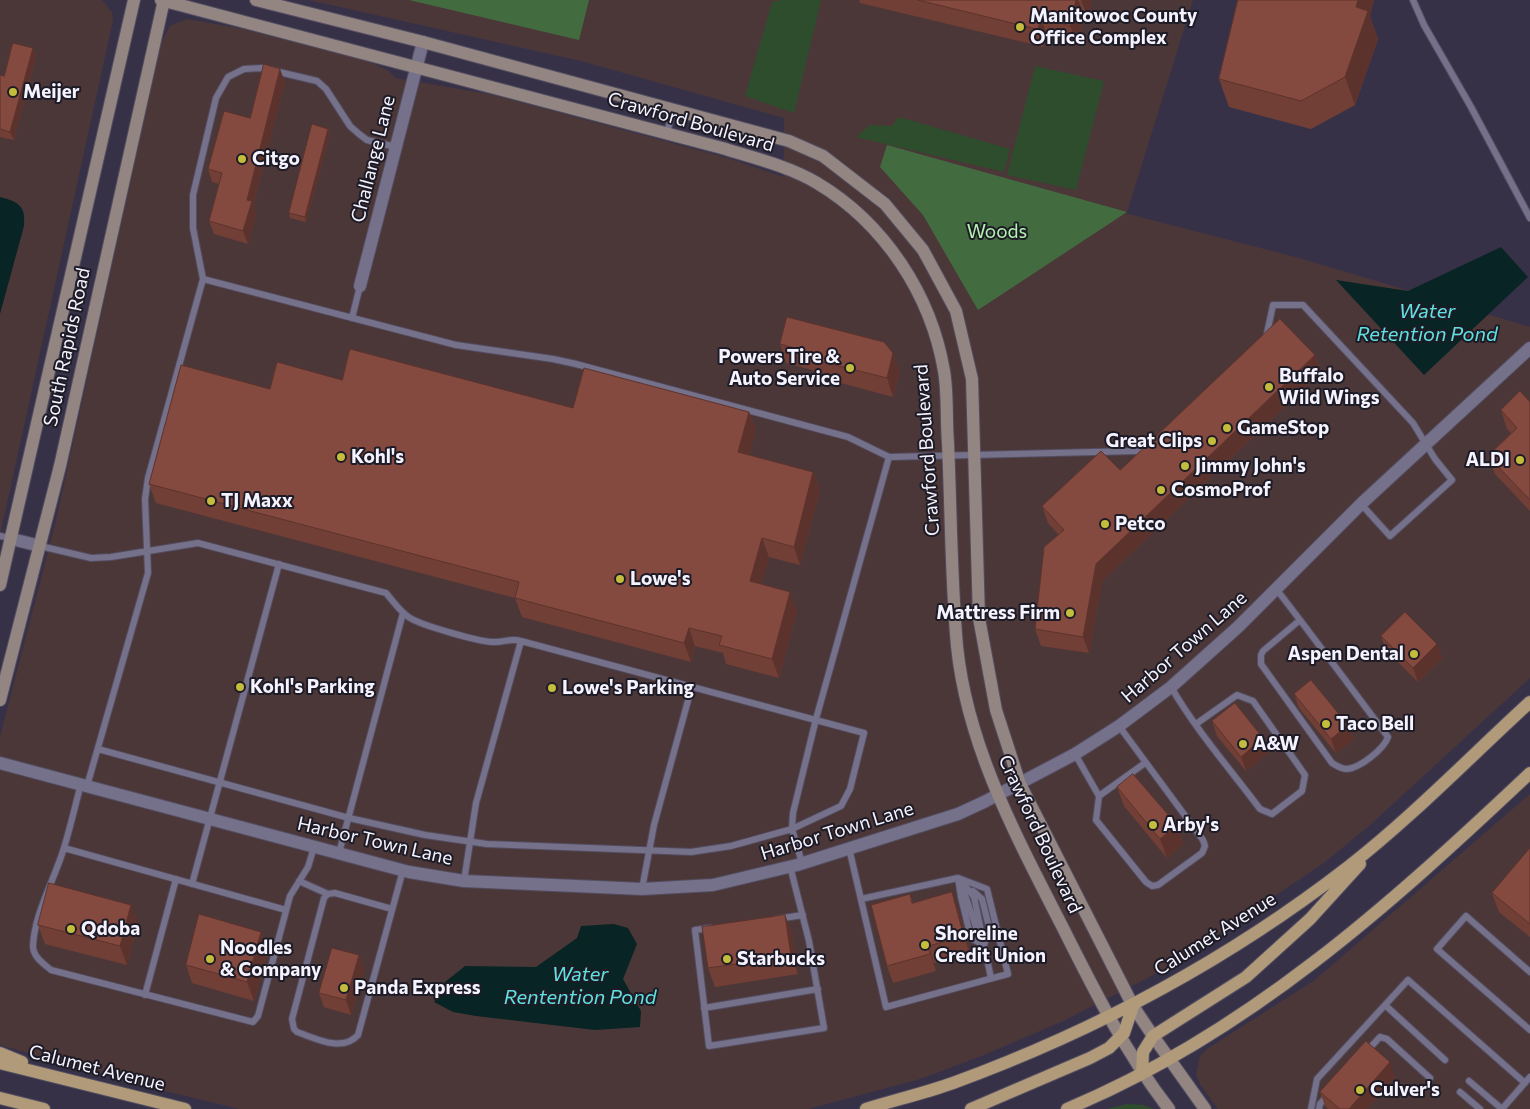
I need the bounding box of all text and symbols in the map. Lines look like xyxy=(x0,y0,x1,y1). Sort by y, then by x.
place label: Manitowoc County Office Complex xyxy=(1030,5,1198,49)
marker: Manitowoc County Office Complex xyxy=(1014,21,1026,33)
place label: Meijer xyxy=(23,81,80,103)
marker: Meijer xyxy=(7,86,19,98)
street label: Crawford Boulevard xyxy=(605,87,777,157)
street label: Challange Lane xyxy=(346,93,400,225)
place label: Citgo xyxy=(252,148,300,170)
marker: Citgo xyxy=(236,153,248,165)
park label: Woods xyxy=(967,221,1027,243)
street label: South Rapids Road xyxy=(39,266,95,428)
water label: Water Retention Pond xyxy=(1357,299,1497,346)
place label: Powers Tire & Auto Service xyxy=(718,346,840,390)
marker: Powers Tire & Auto Service xyxy=(844,362,856,374)
street label: Crawford Boulevard xyxy=(910,363,944,537)
place label: Buffalo Wild Wings xyxy=(1279,365,1380,409)
marker: Buffalo Wild Wings xyxy=(1263,381,1275,393)
place label: GameStop xyxy=(1237,417,1329,439)
marker: GameStop xyxy=(1221,422,1233,434)
place label: Great Clips xyxy=(1106,430,1202,452)
marker: Great Clips xyxy=(1206,435,1218,447)
place label: Kohl's xyxy=(351,446,404,468)
place label: ALDI xyxy=(1465,449,1510,471)
marker: Kohl's xyxy=(335,451,347,463)
marker: ALDI xyxy=(1514,454,1526,466)
place label: Jimmy John's xyxy=(1195,455,1306,477)
marker: Jimmy John's xyxy=(1179,460,1191,472)
place label: CosmoProf xyxy=(1171,479,1271,501)
marker: CosmoProf xyxy=(1155,484,1167,496)
place label: TJ Maxx xyxy=(221,490,293,512)
marker: TJ Maxx xyxy=(205,495,217,507)
place label: Petco xyxy=(1115,513,1166,535)
marker: Petco xyxy=(1099,518,1111,530)
place label: Lowe's xyxy=(630,568,691,590)
marker: Lowe's xyxy=(614,573,626,585)
street label: Harbor Town Lane xyxy=(1117,586,1251,708)
place label: Mattress Firm xyxy=(936,602,1060,624)
marker: Mattress Firm xyxy=(1064,607,1076,619)
place label: Aspen Dental xyxy=(1287,643,1404,665)
marker: Aspen Dental xyxy=(1408,648,1420,660)
place label: Kohl's Parking xyxy=(250,676,375,698)
place label: Lowe's Parking xyxy=(562,677,694,699)
marker: Kohl's Parking xyxy=(234,681,246,693)
marker: Lowe's Parking xyxy=(546,682,558,694)
place label: Taco Bell xyxy=(1336,713,1414,735)
marker: Taco Bell xyxy=(1320,718,1332,730)
place label: A&W xyxy=(1253,733,1299,755)
marker: A&W xyxy=(1237,738,1249,750)
street label: Crawford Boulevard xyxy=(993,751,1087,917)
street label: Harbor Town Lane xyxy=(758,797,916,865)
street label: Harbor Town Lane xyxy=(295,812,455,870)
place label: Arby's xyxy=(1163,814,1219,836)
marker: Arby's xyxy=(1147,819,1159,831)
street label: Calumet Avenue xyxy=(1150,887,1280,981)
place label: Qdoba xyxy=(81,918,140,940)
marker: Qdoba xyxy=(65,923,77,935)
place label: Shoreline Credit Union xyxy=(935,923,1046,967)
place label: Noodles & Company xyxy=(220,937,321,981)
marker: Shoreline Credit Union xyxy=(919,939,931,951)
place label: Starbucks xyxy=(737,948,825,970)
marker: Noodles & Company xyxy=(204,953,216,965)
marker: Starbucks xyxy=(721,953,733,965)
water label: Water Rentention Pond xyxy=(504,962,656,1009)
place label: Panda Express xyxy=(354,977,481,999)
marker: Panda Express xyxy=(338,982,350,994)
street label: Calumet Avenue xyxy=(27,1040,167,1096)
place label: Culver's xyxy=(1370,1079,1440,1101)
marker: Culver's xyxy=(1354,1084,1366,1096)

